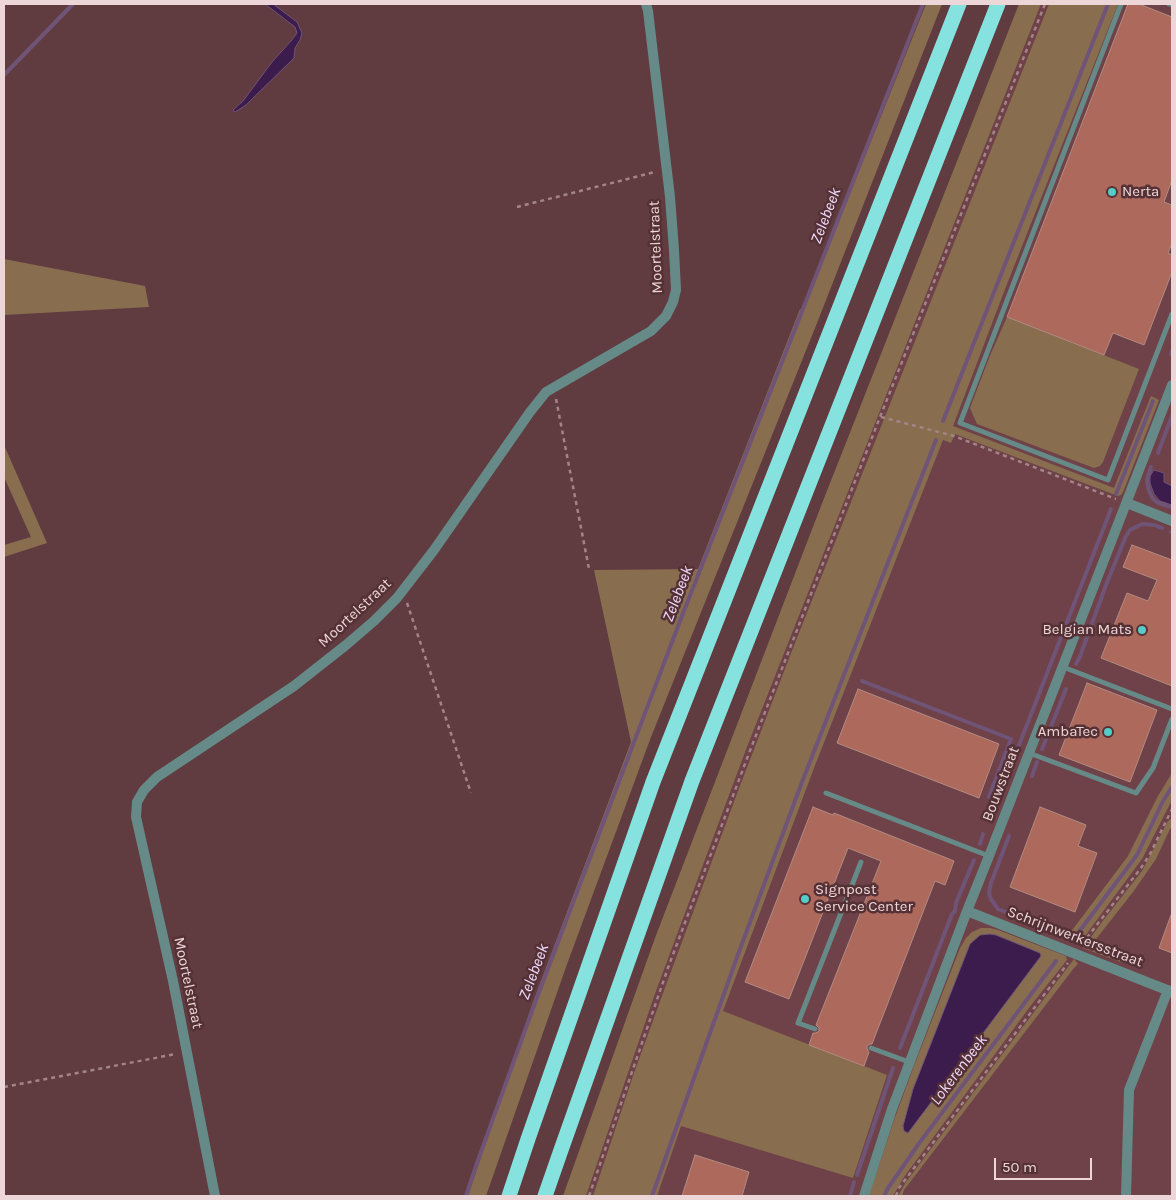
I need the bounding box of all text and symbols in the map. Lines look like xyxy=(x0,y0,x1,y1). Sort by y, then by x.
place label: Nerta xyxy=(1122,183,1159,201)
water label: Zelebeek xyxy=(807,185,845,247)
marker: Nerta xyxy=(1106,186,1118,198)
street label: Moortelstraat xyxy=(645,200,667,294)
water label: Zelebeek xyxy=(659,563,697,625)
street label: Moortelstraat xyxy=(315,575,395,651)
place label: Belgian Mats xyxy=(1042,621,1132,639)
marker: Belgian Mats xyxy=(1136,624,1148,636)
place label: AmbaTec xyxy=(1038,723,1098,741)
marker: AmbaTec xyxy=(1102,726,1114,738)
street label: Bouwstraat xyxy=(979,744,1023,824)
place label: Signpost Service Center xyxy=(815,881,913,916)
marker: Signpost Service Center xyxy=(799,893,811,905)
street label: Schrijnwerkersstraat xyxy=(1005,903,1145,971)
street label: Moortelstraat xyxy=(170,936,206,1030)
water label: Zelebeek xyxy=(515,941,553,1003)
water label: Lokerenbeek xyxy=(926,1031,992,1109)
scale bar xyxy=(996,1148,1094,1180)
text: 50 m xyxy=(1002,1158,1037,1176)

